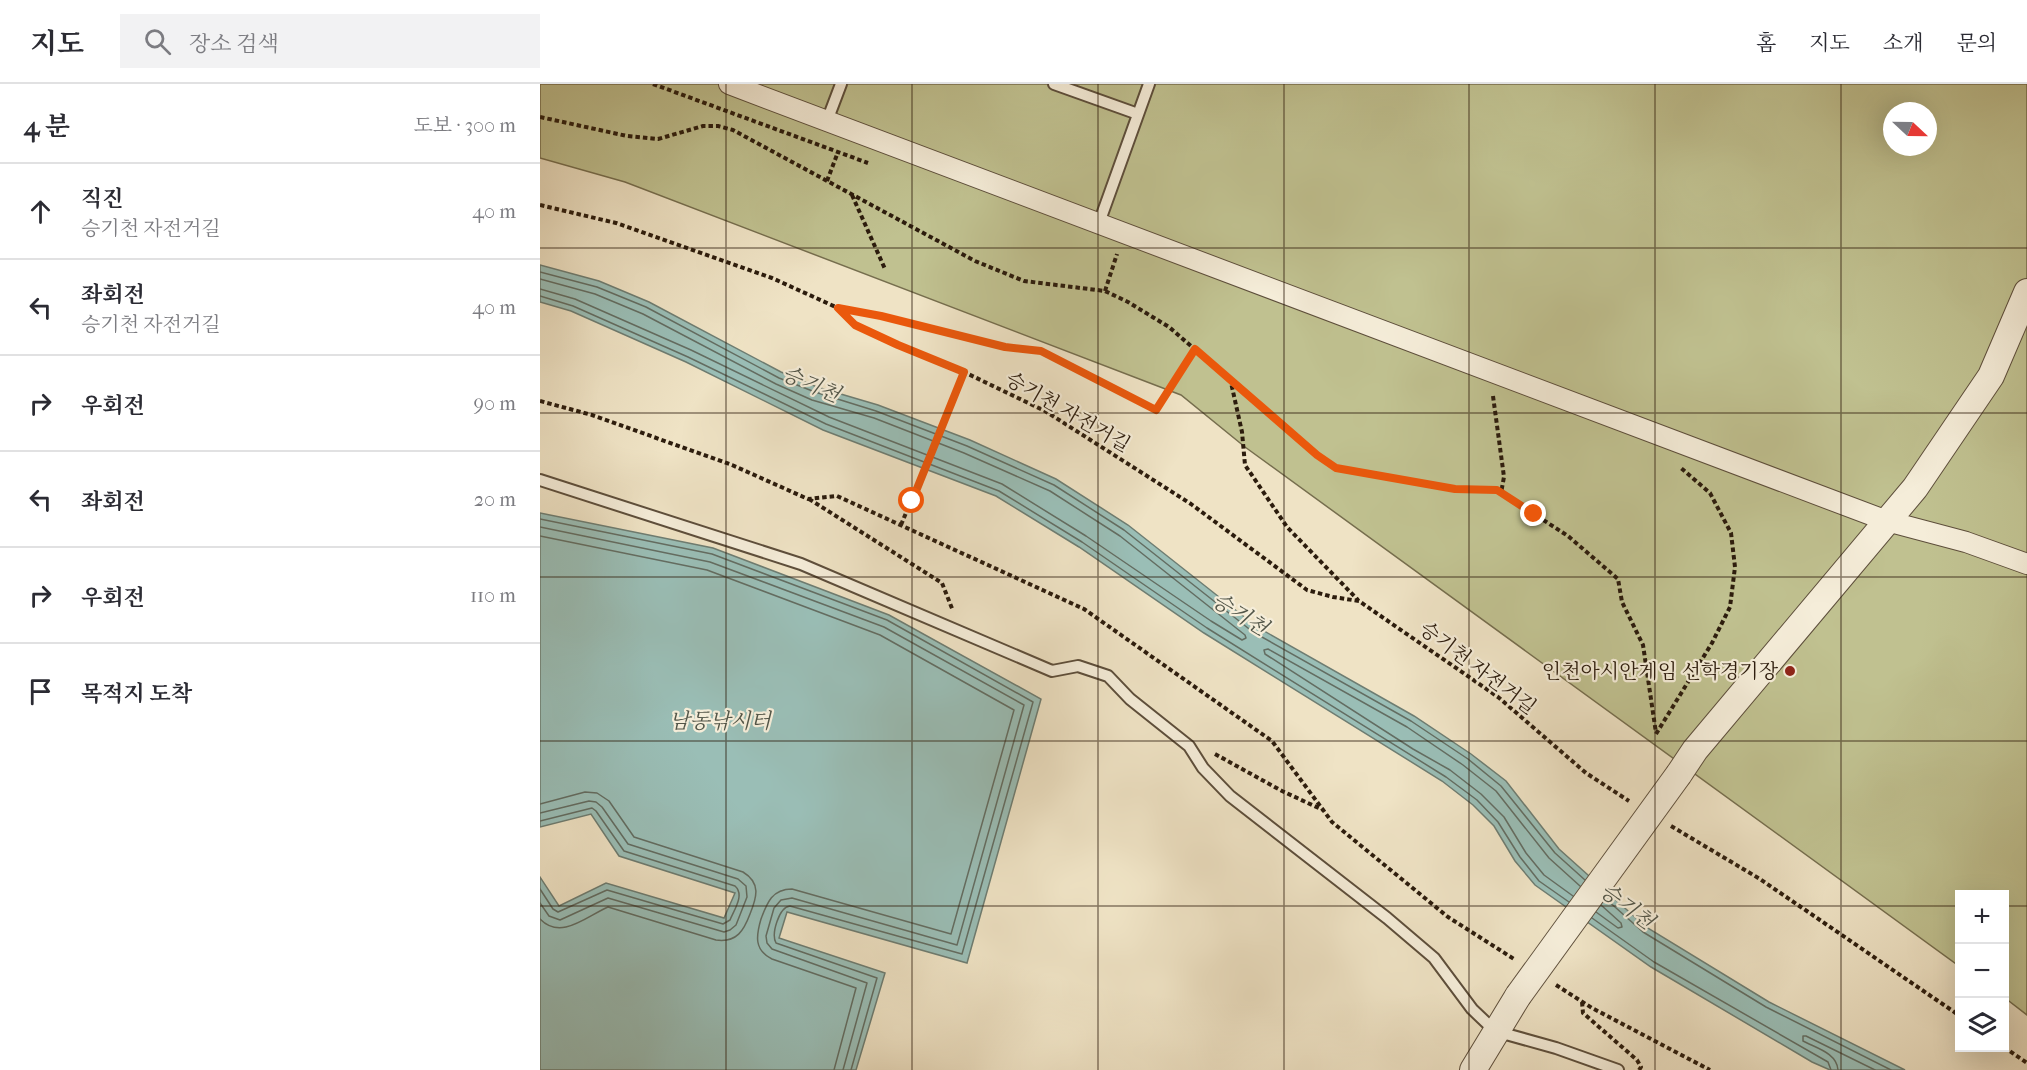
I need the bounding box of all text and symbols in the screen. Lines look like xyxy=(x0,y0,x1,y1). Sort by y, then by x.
search box xyxy=(120,14,540,68)
icon: search xyxy=(141,25,174,58)
text: 지도 xyxy=(30,27,84,60)
text: 장소 검색 xyxy=(189,31,279,57)
text: 홈 xyxy=(1756,31,1776,55)
text: 지도 xyxy=(1809,31,1850,55)
text: 소개 xyxy=(1883,31,1923,55)
text: 문의 xyxy=(1956,31,1997,55)
north arrow xyxy=(1883,102,1937,156)
text: 4 분 xyxy=(24,111,70,142)
text: 도보 · 300 m xyxy=(414,114,516,137)
text: 직진 xyxy=(81,186,124,212)
icon: ahead xyxy=(24,195,57,228)
text: 40 m xyxy=(472,200,516,223)
text: 승기천 자전거길 xyxy=(81,217,221,240)
text: 좌회전 xyxy=(81,282,145,308)
icon: left xyxy=(24,291,57,324)
text: 40 m xyxy=(472,296,516,319)
text: 승기천 자전거길 xyxy=(81,313,221,336)
water label: 승기천 xyxy=(778,361,845,408)
street label: 승기천 자전거길 xyxy=(1002,367,1134,457)
icon: right xyxy=(24,387,57,420)
text: 90 m xyxy=(474,392,516,415)
text: 우회전 xyxy=(81,393,145,419)
icon: left xyxy=(24,483,57,516)
route start xyxy=(898,487,924,513)
text: 20 m xyxy=(474,488,516,511)
text: 좌회전 xyxy=(81,489,145,515)
route end xyxy=(1520,500,1546,526)
icon: right xyxy=(24,579,57,612)
text: 110 m xyxy=(470,584,516,607)
text: 우회전 xyxy=(81,585,145,611)
water label: 승기천 xyxy=(1208,588,1274,641)
street label: 승기천 자전거길 xyxy=(1415,617,1541,719)
place label: 인천아시안게임 선학경기장 xyxy=(1542,660,1779,683)
marker: 인천아시안게임 선학경기장 xyxy=(1783,664,1797,678)
icon: arrive xyxy=(24,675,57,708)
text: 목적지 도착 xyxy=(81,681,192,707)
water label: 남동낚시터 xyxy=(669,709,772,733)
water label: 승기천 xyxy=(1595,878,1660,935)
map controls xyxy=(1955,890,2009,1052)
button: + xyxy=(1955,890,2009,944)
button: − xyxy=(1955,944,2009,998)
button: layers xyxy=(1955,998,2009,1052)

